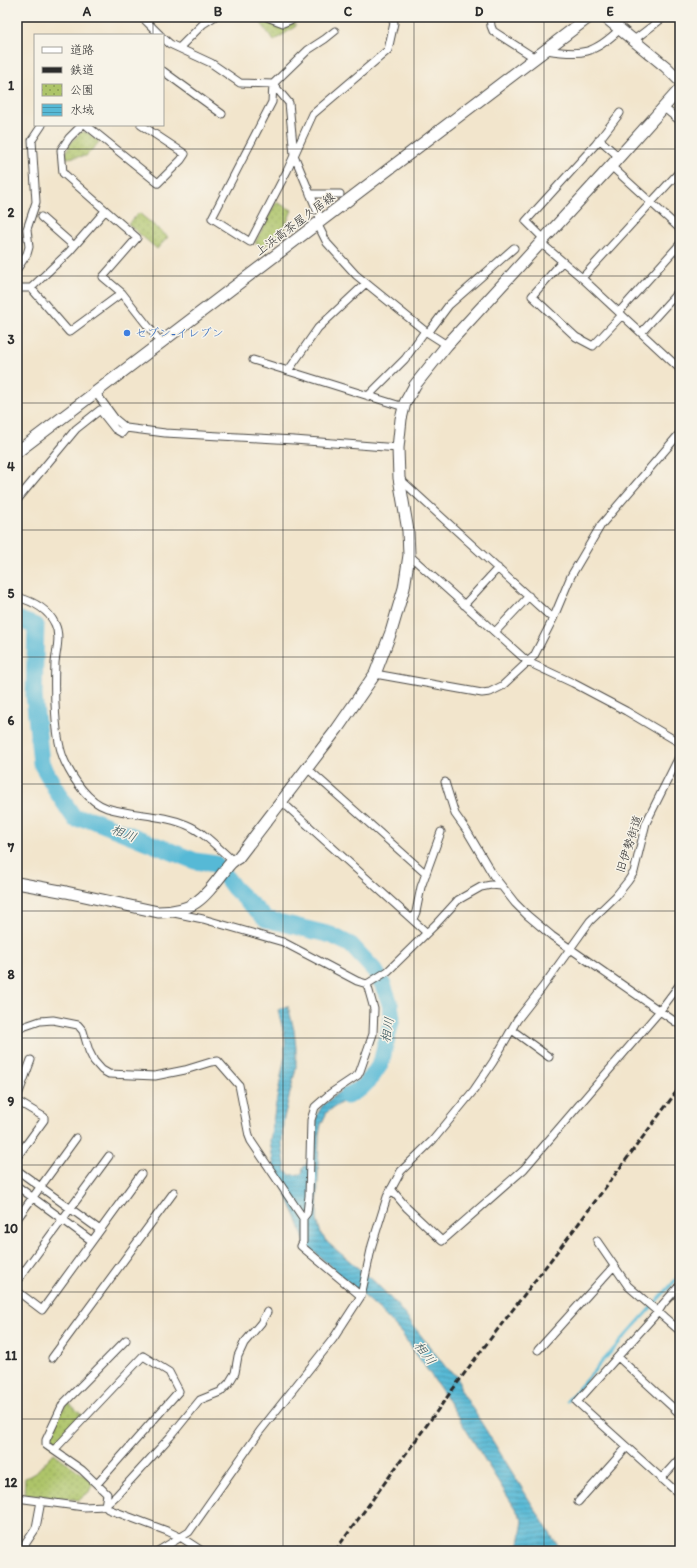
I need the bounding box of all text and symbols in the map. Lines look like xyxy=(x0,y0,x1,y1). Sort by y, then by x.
text: A xyxy=(82,4,92,19)
text: B xyxy=(214,4,223,19)
text: C xyxy=(344,4,353,19)
text: D xyxy=(475,4,484,19)
text: E xyxy=(606,4,614,19)
legend xyxy=(34,34,164,126)
text: 道路 xyxy=(70,43,94,57)
text: 鉄道 xyxy=(70,63,94,77)
text: 1 xyxy=(8,78,14,93)
text: 公園 xyxy=(70,83,94,97)
text: 水域 xyxy=(70,103,94,117)
street label: 上浜高茶屋久居線 xyxy=(252,190,338,258)
text: 2 xyxy=(8,205,15,220)
place label: セブン-イレブン xyxy=(135,326,224,340)
marker: セブン-イレブン xyxy=(122,328,132,338)
text: 3 xyxy=(7,332,15,347)
text: 4 xyxy=(7,459,15,474)
text: 5 xyxy=(8,586,15,601)
text: 6 xyxy=(8,713,15,728)
street label: 旧伊勢街道 xyxy=(613,813,645,875)
water label: 相川 xyxy=(109,821,139,845)
text: 7 xyxy=(7,840,15,855)
text: 8 xyxy=(7,967,15,982)
water label: 相川 xyxy=(377,1016,397,1044)
text: 9 xyxy=(8,1094,15,1109)
text: 10 xyxy=(4,1221,18,1236)
water label: 相川 xyxy=(411,1338,439,1368)
text: 11 xyxy=(5,1348,17,1363)
text: 12 xyxy=(5,1475,18,1490)

